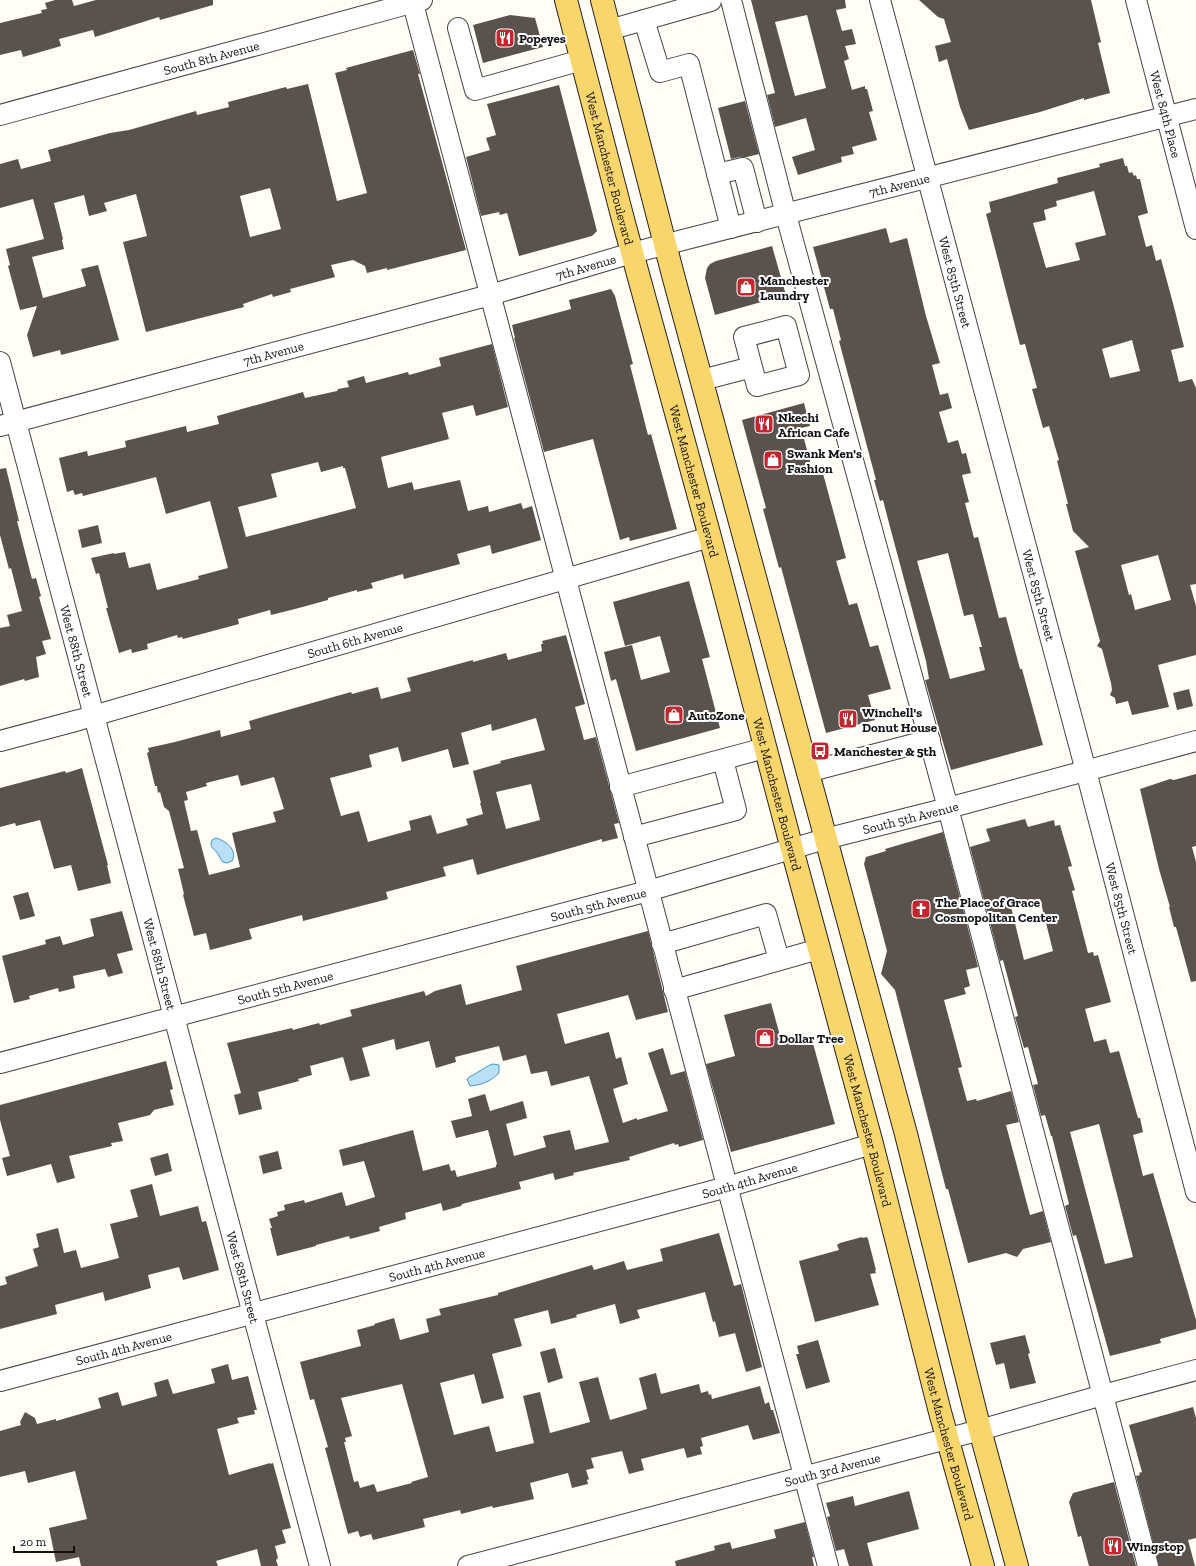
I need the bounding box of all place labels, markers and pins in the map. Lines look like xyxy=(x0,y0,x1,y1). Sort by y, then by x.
restaurant icon: Popeyes xyxy=(494,27,516,49)
place label: Popeyes xyxy=(519,31,566,46)
place label: Manchester Laundry xyxy=(760,273,829,303)
shop icon: Manchester Laundry xyxy=(735,276,757,298)
place label: Nkechi African Cafe xyxy=(778,410,850,440)
restaurant icon: Nkechi African Cafe xyxy=(753,413,775,435)
place label: Swank Men's Fashion xyxy=(787,446,862,476)
shop icon: Swank Men's Fashion xyxy=(762,449,784,471)
shop icon: AutoZone xyxy=(663,704,685,726)
place label: Winchell's Donut House xyxy=(862,705,938,735)
place label: AutoZone xyxy=(688,708,745,723)
restaurant icon: Winchell's Donut House xyxy=(837,708,859,730)
bus stop icon: Manchester & 5th xyxy=(809,740,831,762)
place label: Manchester & 5th xyxy=(834,744,937,759)
place label: The Place of Grace Cosmopolitan Center xyxy=(935,895,1058,925)
church icon: The Place of Grace Cosmopolitan Center xyxy=(910,898,932,920)
shop icon: Dollar Tree xyxy=(754,1027,776,1049)
place label: Dollar Tree xyxy=(779,1031,844,1046)
restaurant icon: Wingstop xyxy=(1102,1535,1124,1557)
place label: Wingstop xyxy=(1127,1539,1184,1554)

